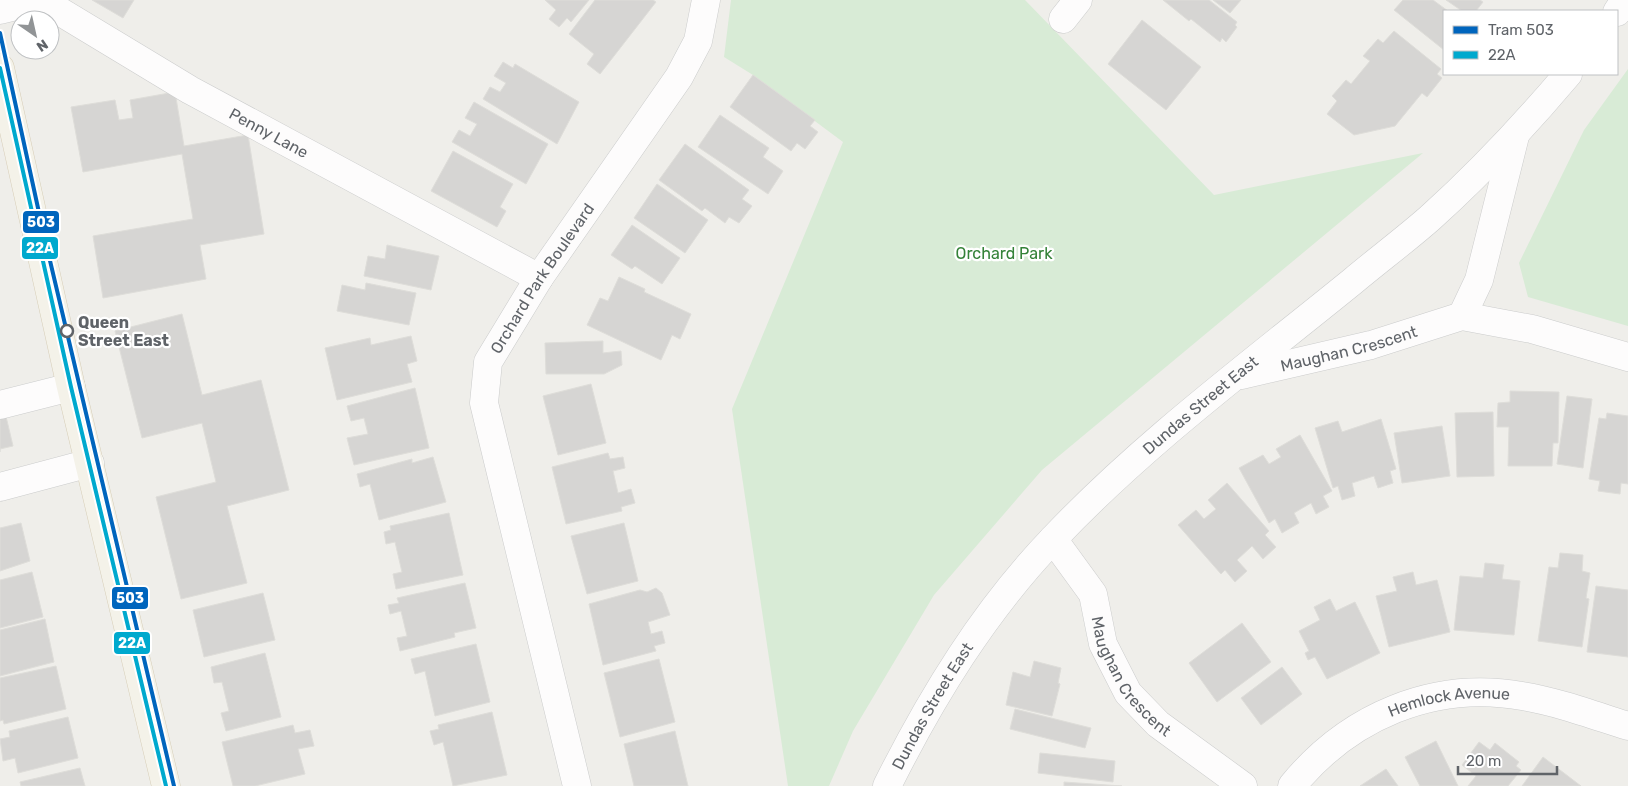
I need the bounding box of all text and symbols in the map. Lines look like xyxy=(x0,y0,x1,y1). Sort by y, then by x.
north arrow xyxy=(10,10,60,60)
legend xyxy=(1443,10,1618,75)
text: Tram 503 xyxy=(1488,21,1554,39)
text: N xyxy=(33,35,51,55)
text: 22A xyxy=(1488,46,1516,64)
street label: Penny Lane xyxy=(226,104,312,162)
street label: Orchard Park Boulevard xyxy=(486,200,598,357)
line badge: 503 xyxy=(22,210,60,234)
text: 503 xyxy=(27,214,55,231)
line badge: 22A xyxy=(21,236,59,260)
text: 22A xyxy=(26,240,54,257)
park label: Orchard Park xyxy=(956,244,1053,263)
place label: Queen Street East xyxy=(78,313,170,350)
street label: Maughan Crescent xyxy=(1279,322,1420,376)
marker: Queen Street East xyxy=(60,324,74,338)
street label: Dundas Street East xyxy=(1139,352,1262,459)
line badge: 503 xyxy=(111,586,149,610)
text: 503 xyxy=(116,590,144,607)
street label: Maughan Crescent xyxy=(1088,615,1175,740)
line badge: 22A xyxy=(113,631,151,655)
text: 22A xyxy=(118,635,146,652)
street label: Dundas Street East xyxy=(888,639,977,773)
street label: Hemlock Avenue xyxy=(1385,683,1511,721)
scale bar xyxy=(1458,744,1557,776)
text: 20 m xyxy=(1466,752,1501,770)

